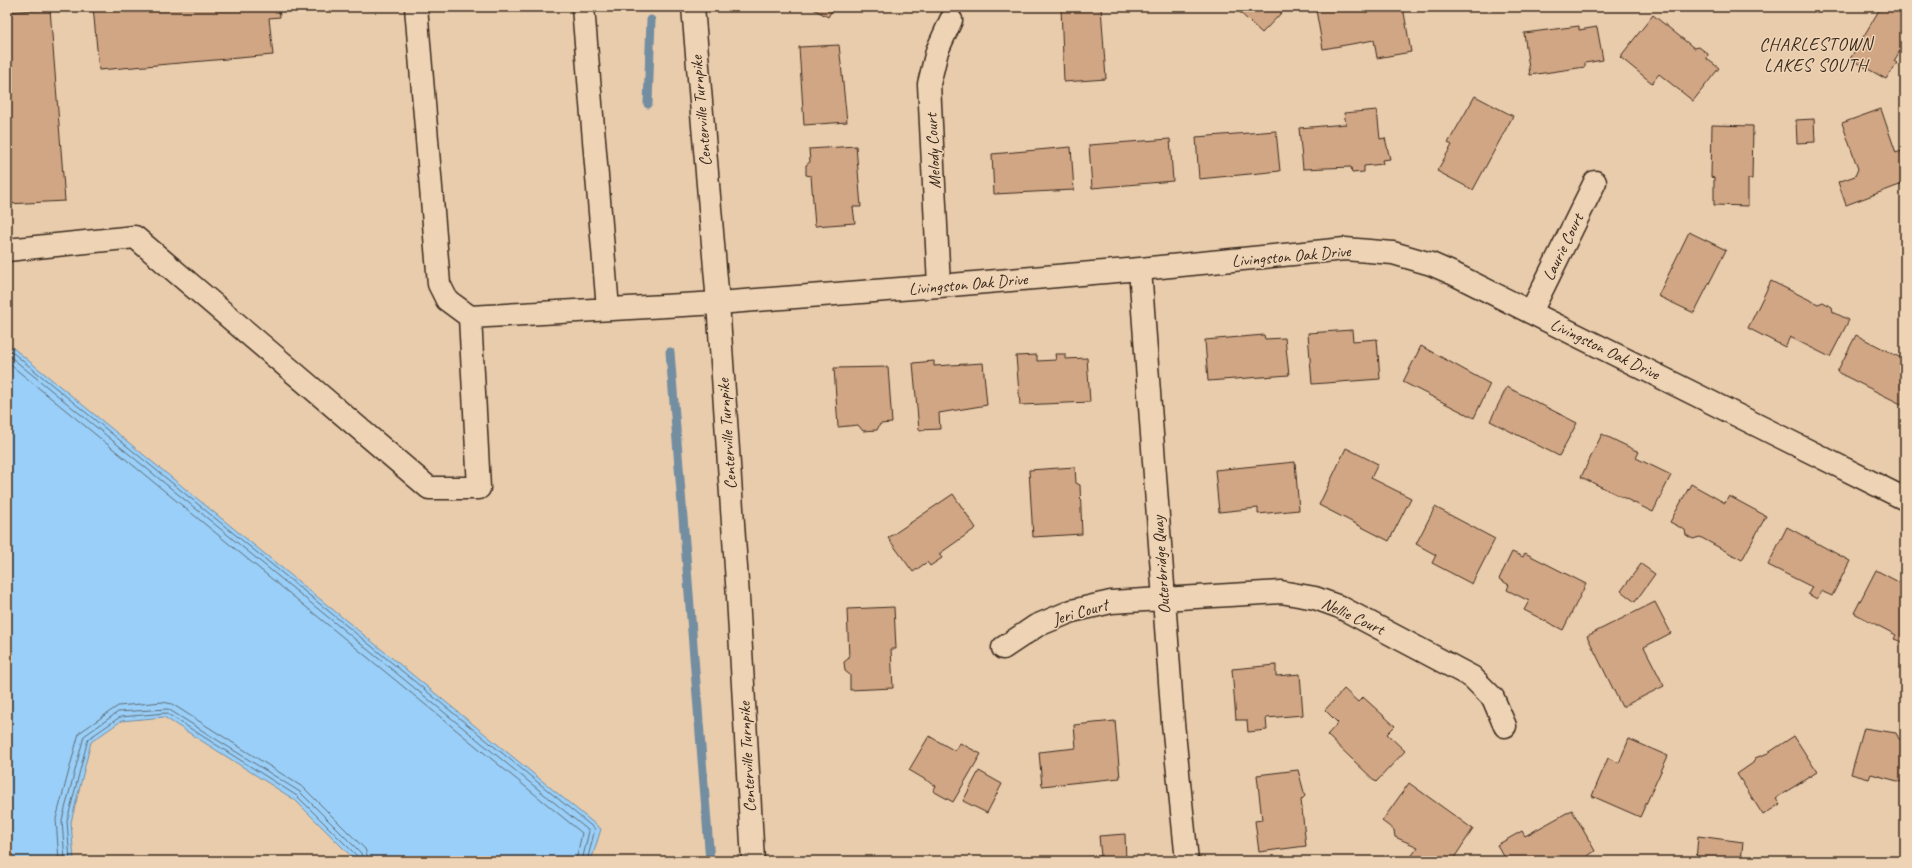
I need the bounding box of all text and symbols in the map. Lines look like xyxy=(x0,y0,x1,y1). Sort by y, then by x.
district label: CHARLESTOWN LAKES SOUTH xyxy=(1759,33,1875,76)
street label: Centerville Turnpike xyxy=(686,53,716,167)
street label: Melody Court xyxy=(920,110,945,189)
street label: Laurie Court xyxy=(1538,208,1589,284)
street label: Livingston Oak Drive xyxy=(1231,240,1353,272)
street label: Livingston Oak Drive xyxy=(908,268,1030,300)
street label: Livingston Oak Drive xyxy=(1547,314,1664,385)
street label: Centerville Turnpike xyxy=(713,377,741,490)
street label: Outerbridge Quay xyxy=(1147,514,1175,615)
street label: Nellie Court xyxy=(1318,592,1390,641)
street label: Jeri Court xyxy=(1049,594,1112,630)
street label: Centerville Turnpike xyxy=(734,700,760,813)

